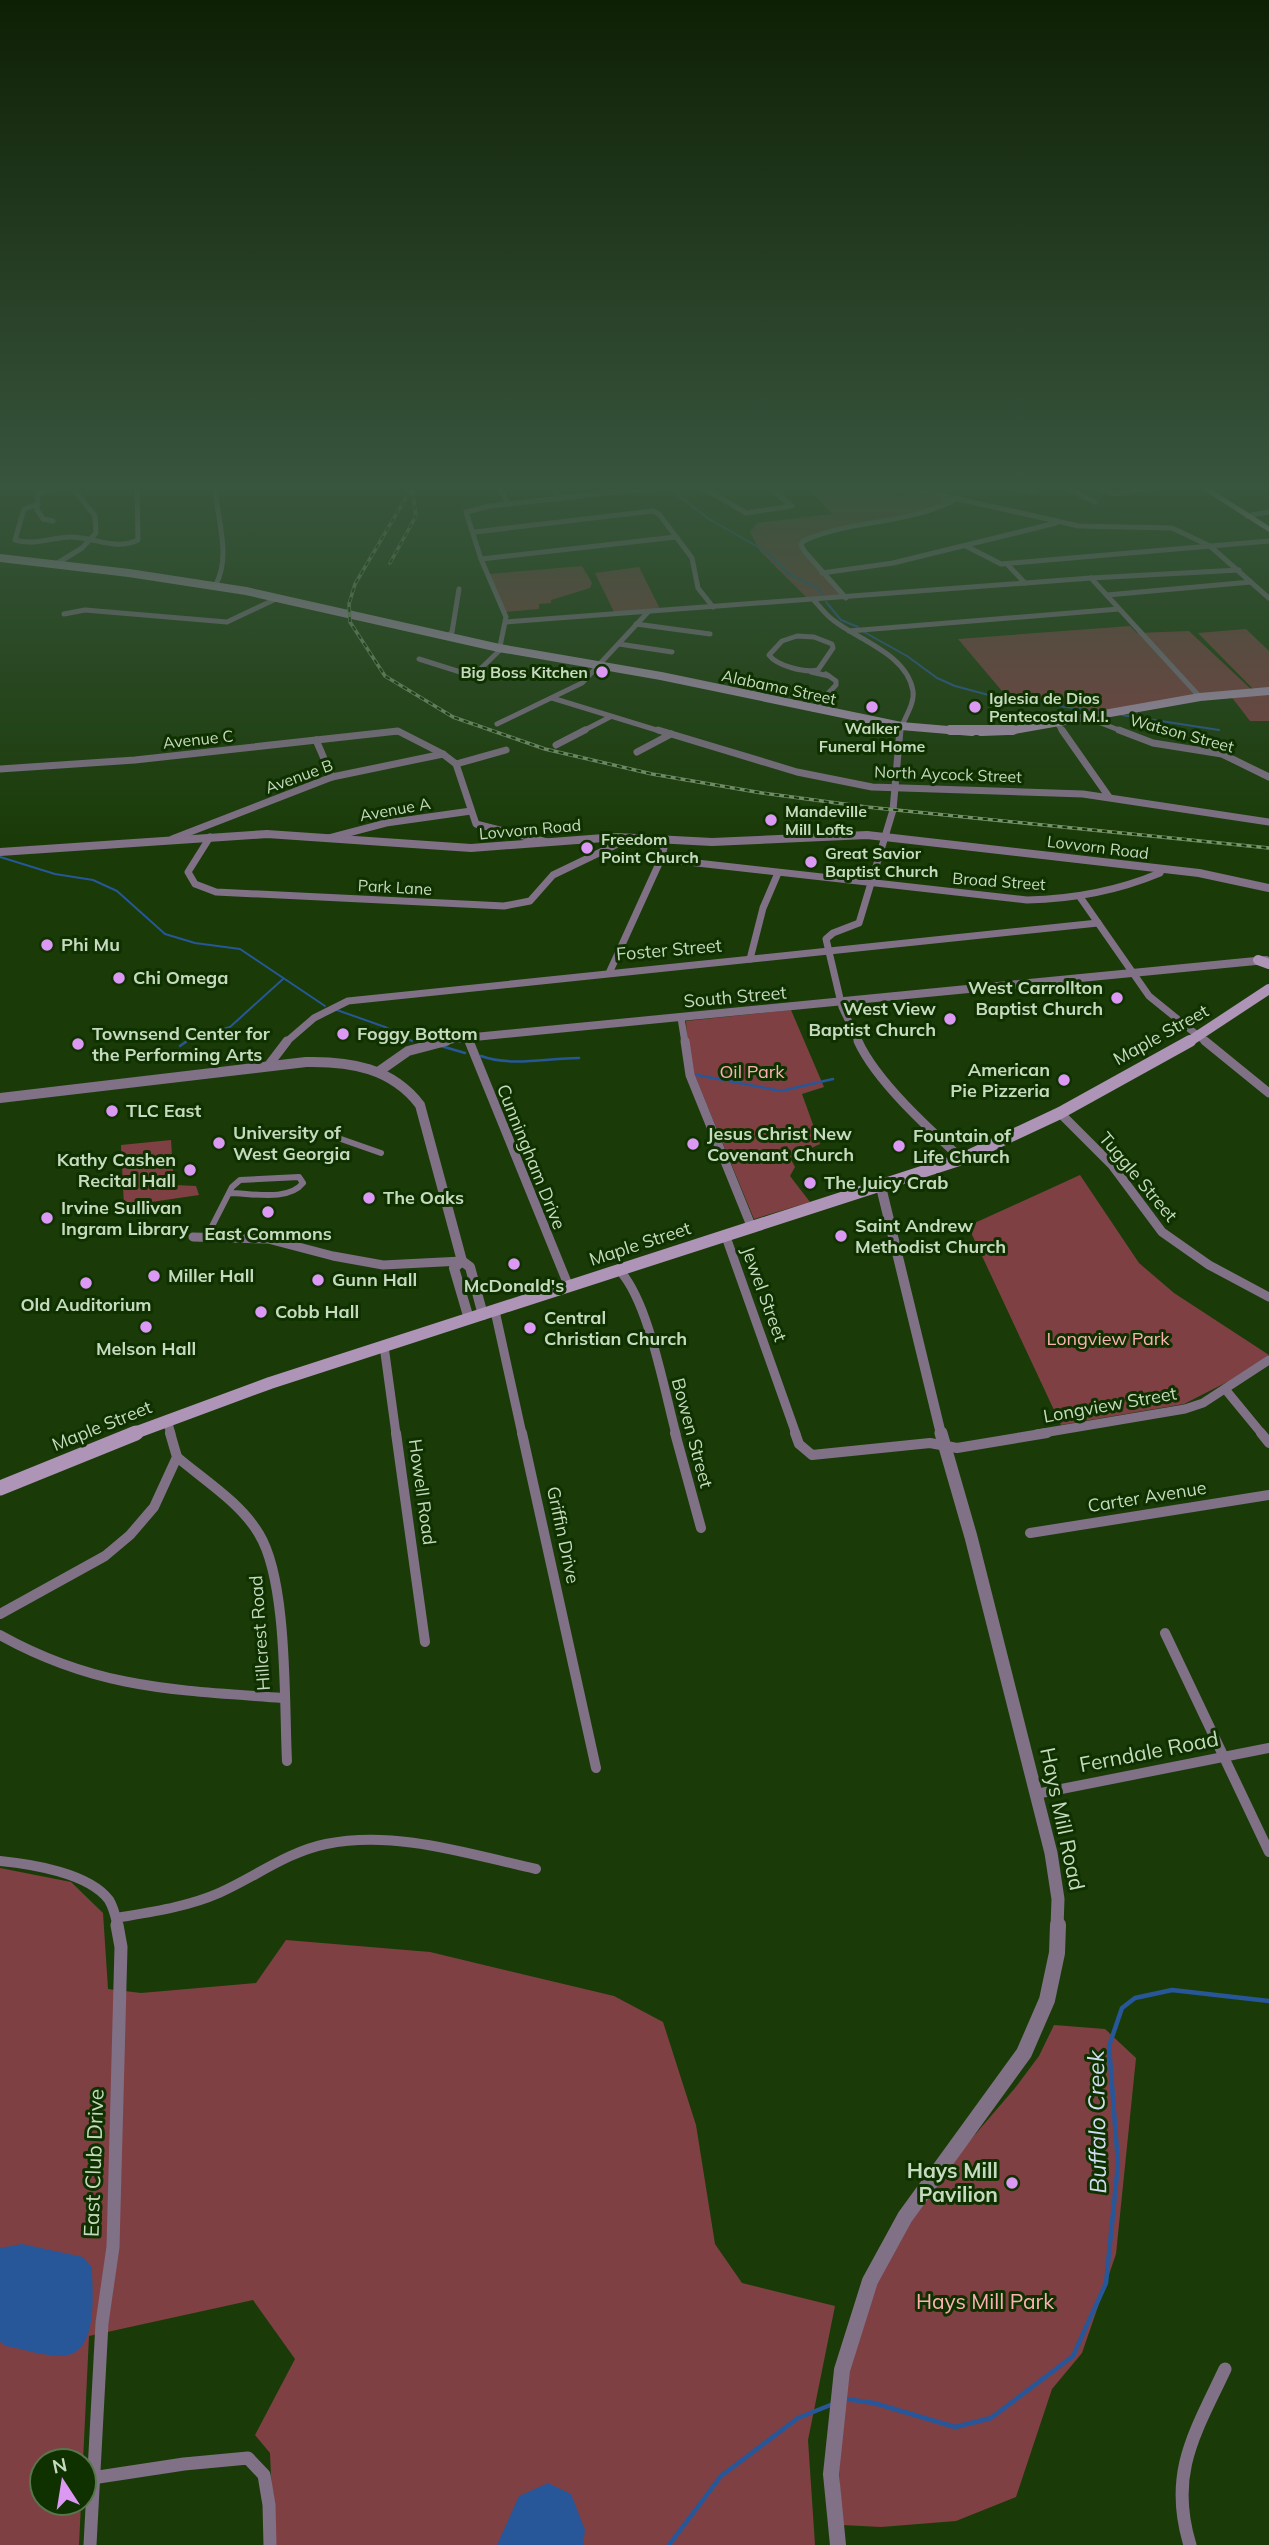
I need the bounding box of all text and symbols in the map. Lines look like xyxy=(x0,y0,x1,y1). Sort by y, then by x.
place label: Big Boss Kitchen xyxy=(461,662,588,682)
marker: Big Boss Kitchen xyxy=(594,664,610,680)
street label: Alabama Street xyxy=(720,665,838,709)
place label: Iglesia de Dios Pentecostal M.I. xyxy=(989,688,1109,726)
marker: Walker Funeral Home xyxy=(864,699,880,715)
marker: Iglesia de Dios Pentecostal M.I. xyxy=(967,699,983,715)
street label: Watson Street xyxy=(1128,709,1237,757)
place label: Walker Funeral Home xyxy=(819,718,926,756)
street label: Avenue C xyxy=(162,725,234,753)
street label: Avenue B xyxy=(262,754,336,798)
street label: North Aycock Street xyxy=(874,761,1023,787)
street label: Avenue A xyxy=(358,793,432,825)
place label: Mandeville Mill Lofts xyxy=(785,801,867,839)
marker: Mandeville Mill Lofts xyxy=(763,812,779,828)
street label: Lovvorn Road xyxy=(478,815,582,843)
place label: Freedom Point Church xyxy=(601,829,699,867)
street label: Lovvorn Road xyxy=(1046,831,1150,863)
marker: Freedom Point Church xyxy=(579,840,595,856)
place label: Great Savior Baptist Church xyxy=(825,843,938,881)
marker: Great Savior Baptist Church xyxy=(803,854,819,870)
street label: Broad Street xyxy=(952,868,1047,894)
street label: Park Lane xyxy=(357,875,433,899)
place label: Phi Mu xyxy=(61,933,120,956)
street label: Foster Street xyxy=(615,933,723,966)
marker: Phi Mu xyxy=(39,937,55,953)
place label: Chi Omega xyxy=(133,966,228,989)
marker: Chi Omega xyxy=(111,970,127,986)
place label: West Carrollton Baptist Church xyxy=(968,976,1103,1020)
street label: South Street xyxy=(683,981,787,1012)
marker: West Carrollton Baptist Church xyxy=(1109,990,1125,1006)
place label: West View Baptist Church xyxy=(808,997,936,1041)
street label: Maple Street xyxy=(1109,999,1213,1070)
marker: West View Baptist Church xyxy=(942,1011,958,1027)
place label: Townsend Center for the Performing Arts xyxy=(92,1022,271,1066)
place label: Foggy Bottom xyxy=(357,1022,478,1045)
marker: Foggy Bottom xyxy=(335,1026,351,1042)
marker: Townsend Center for the Performing Arts xyxy=(70,1036,86,1052)
place label: American Pie Pizzeria xyxy=(950,1058,1050,1102)
park label: Oil Park xyxy=(719,1060,785,1083)
marker: American Pie Pizzeria xyxy=(1056,1072,1072,1088)
street label: Cunningham Drive xyxy=(492,1081,571,1233)
place label: TLC East xyxy=(126,1099,202,1122)
marker: TLC East xyxy=(104,1103,120,1119)
place label: University of West Georgia xyxy=(233,1121,350,1165)
place label: Jesus Christ New Covenant Church xyxy=(707,1122,854,1166)
place label: Fountain of Life Church xyxy=(913,1124,1011,1168)
street label: Tuggle Street xyxy=(1094,1127,1183,1226)
marker: University of West Georgia xyxy=(211,1135,227,1151)
marker: Jesus Christ New Covenant Church xyxy=(685,1136,701,1152)
marker: Fountain of Life Church xyxy=(891,1138,907,1154)
place label: Kathy Cashen Recital Hall xyxy=(57,1148,176,1192)
marker: Kathy Cashen Recital Hall xyxy=(182,1162,198,1178)
place label: The Juicy Crab xyxy=(824,1171,948,1194)
marker: The Juicy Crab xyxy=(802,1175,818,1191)
place label: The Oaks xyxy=(383,1186,464,1209)
marker: The Oaks xyxy=(361,1190,377,1206)
place label: Irvine Sullivan Ingram Library xyxy=(61,1196,189,1240)
marker: East Commons xyxy=(260,1204,276,1220)
marker: Irvine Sullivan Ingram Library xyxy=(39,1210,55,1226)
place label: Saint Andrew Methodist Church xyxy=(855,1214,1006,1258)
street label: Maple Street xyxy=(586,1216,694,1271)
place label: East Commons xyxy=(204,1222,332,1245)
marker: Saint Andrew Methodist Church xyxy=(833,1228,849,1244)
street label: Jewel Street xyxy=(737,1243,792,1345)
marker: McDonald's xyxy=(506,1256,522,1272)
place label: Miller Hall xyxy=(168,1264,254,1287)
marker: Miller Hall xyxy=(146,1268,162,1284)
place label: Gunn Hall xyxy=(332,1268,417,1291)
marker: Gunn Hall xyxy=(310,1272,326,1288)
place label: McDonald's xyxy=(464,1274,564,1297)
marker: Old Auditorium xyxy=(78,1275,94,1291)
place label: Old Auditorium xyxy=(20,1293,152,1316)
place label: Cobb Hall xyxy=(275,1300,359,1323)
marker: Cobb Hall xyxy=(253,1304,269,1320)
place label: Central Christian Church xyxy=(544,1306,687,1350)
marker: Melson Hall xyxy=(138,1319,154,1335)
marker: Central Christian Church xyxy=(522,1320,538,1336)
park label: Longview Park xyxy=(1046,1327,1170,1350)
place label: Melson Hall xyxy=(96,1337,196,1360)
street label: Bowen Street xyxy=(667,1375,718,1490)
street label: Longview Street xyxy=(1041,1381,1178,1428)
street label: Maple Street xyxy=(49,1395,155,1456)
street label: Howell Road xyxy=(404,1438,441,1546)
street label: Carter Avenue xyxy=(1086,1476,1208,1517)
street label: Griffin Drive xyxy=(542,1484,585,1586)
street label: Hillcrest Road xyxy=(244,1575,275,1692)
street label: Ferndale Road xyxy=(1077,1725,1221,1777)
street label: Hays Mill Road xyxy=(1035,1745,1091,1893)
water label: Buffalo Creek xyxy=(1081,2049,1112,2194)
street label: East Club Drive xyxy=(77,2088,109,2237)
place label: Hays Mill Pavilion xyxy=(907,2157,998,2207)
marker: Hays Mill Pavilion xyxy=(1004,2175,1020,2191)
park label: Hays Mill Park xyxy=(916,2288,1054,2314)
north arrow xyxy=(28,2447,98,2517)
text: N xyxy=(50,2452,69,2479)

